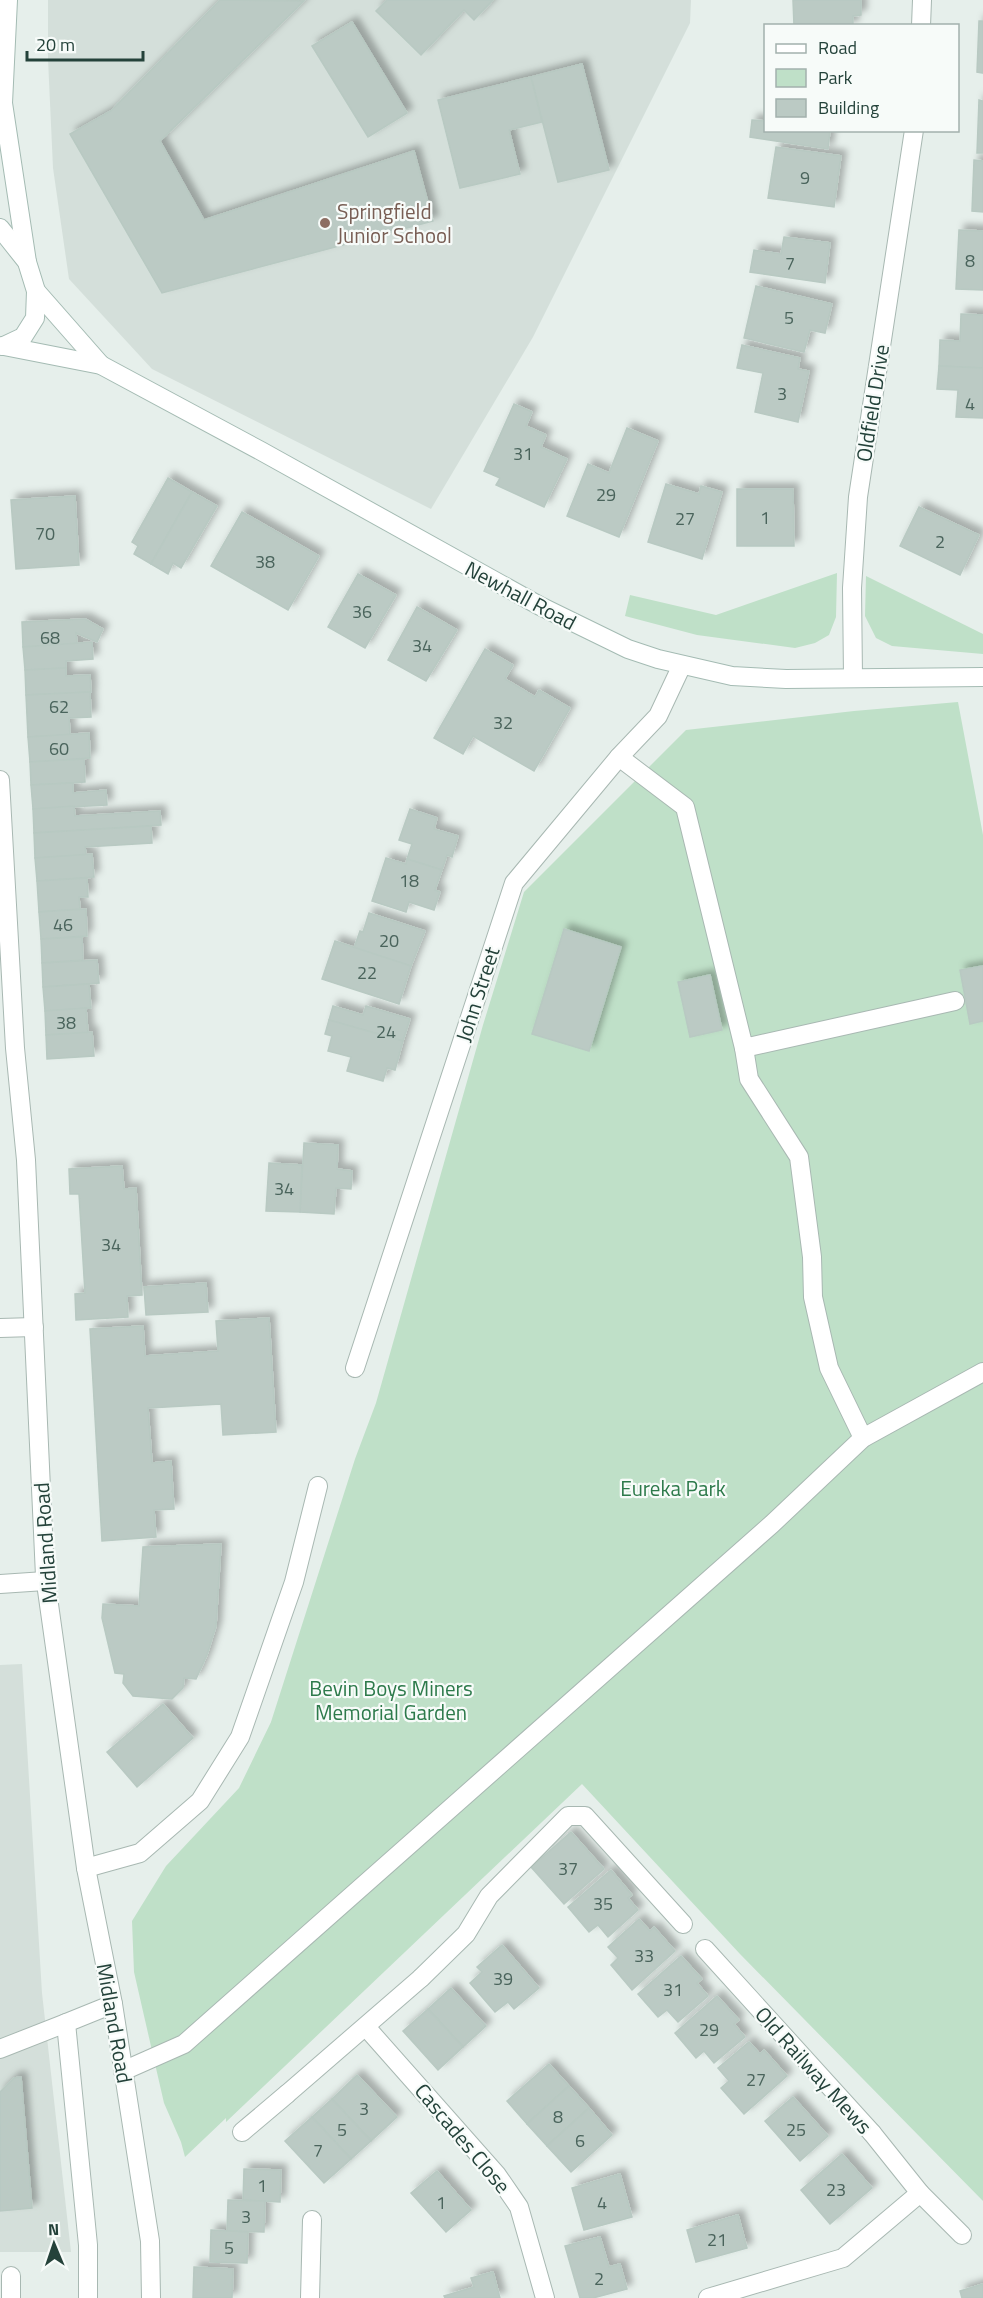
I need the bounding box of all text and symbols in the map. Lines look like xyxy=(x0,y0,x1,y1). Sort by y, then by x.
scale bar xyxy=(27,24,142,62)
legend xyxy=(764,24,959,132)
text: 20 m xyxy=(36,31,75,58)
text: Road xyxy=(818,34,857,61)
text: Park xyxy=(818,64,853,91)
text: Building xyxy=(818,94,879,121)
house number: 9 xyxy=(800,164,810,191)
place label: Springfield Junior School xyxy=(337,195,452,251)
marker: Springfield Junior School xyxy=(318,216,332,230)
house number: 8 xyxy=(965,247,975,274)
house number: 7 xyxy=(785,250,795,277)
house number: 5 xyxy=(784,304,794,331)
street label: Oldfield Drive xyxy=(847,342,897,464)
house number: 3 xyxy=(777,380,787,407)
house number: 4 xyxy=(965,390,975,417)
house number: 31 xyxy=(513,440,533,467)
house number: 29 xyxy=(596,481,616,508)
house number: 1 xyxy=(760,504,770,531)
house number: 27 xyxy=(675,505,695,532)
house number: 70 xyxy=(35,520,55,547)
house number: 2 xyxy=(935,528,945,555)
house number: 38 xyxy=(255,548,275,575)
street label: Newhall Road xyxy=(460,552,582,638)
house number: 36 xyxy=(352,598,372,625)
house number: 68 xyxy=(40,624,60,651)
house number: 34 xyxy=(412,632,432,659)
house number: 62 xyxy=(49,693,69,720)
house number: 32 xyxy=(493,709,513,736)
house number: 60 xyxy=(49,735,69,762)
house number: 18 xyxy=(399,867,419,894)
house number: 46 xyxy=(53,911,73,938)
house number: 20 xyxy=(379,927,399,954)
street label: John Street xyxy=(447,942,508,1046)
house number: 22 xyxy=(357,959,377,986)
house number: 38 xyxy=(56,1009,76,1036)
house number: 24 xyxy=(376,1018,396,1045)
house number: 34 xyxy=(274,1175,294,1202)
house number: 34 xyxy=(101,1231,121,1258)
park label: Eureka Park xyxy=(620,1472,726,1504)
street label: Midland Road xyxy=(25,1481,65,1605)
park label: Bevin Boys Miners Memorial Garden xyxy=(309,1672,473,1728)
house number: 37 xyxy=(558,1855,578,1882)
house number: 35 xyxy=(593,1890,613,1917)
house number: 33 xyxy=(634,1942,654,1969)
street label: Midland Road xyxy=(89,1961,141,2085)
house number: 39 xyxy=(493,1965,513,1992)
house number: 31 xyxy=(663,1976,683,2003)
street label: Old Railway Mews xyxy=(748,1999,880,2141)
house number: 29 xyxy=(699,2016,719,2043)
house number: 27 xyxy=(746,2066,766,2093)
street label: Cascades Close xyxy=(407,2076,519,2200)
house number: 3 xyxy=(359,2095,369,2122)
house number: 8 xyxy=(553,2103,563,2130)
house number: 5 xyxy=(337,2116,347,2143)
house number: 25 xyxy=(786,2116,806,2143)
house number: 6 xyxy=(575,2127,585,2154)
house number: 7 xyxy=(313,2137,323,2164)
house number: 1 xyxy=(257,2172,267,2199)
house number: 23 xyxy=(826,2176,846,2203)
house number: 1 xyxy=(436,2189,446,2216)
house number: 4 xyxy=(597,2189,607,2216)
house number: 3 xyxy=(241,2203,251,2230)
north arrow xyxy=(24,2214,84,2274)
text: N xyxy=(48,2217,59,2241)
house number: 21 xyxy=(707,2226,727,2253)
house number: 5 xyxy=(224,2234,234,2261)
house number: 2 xyxy=(594,2265,604,2292)

